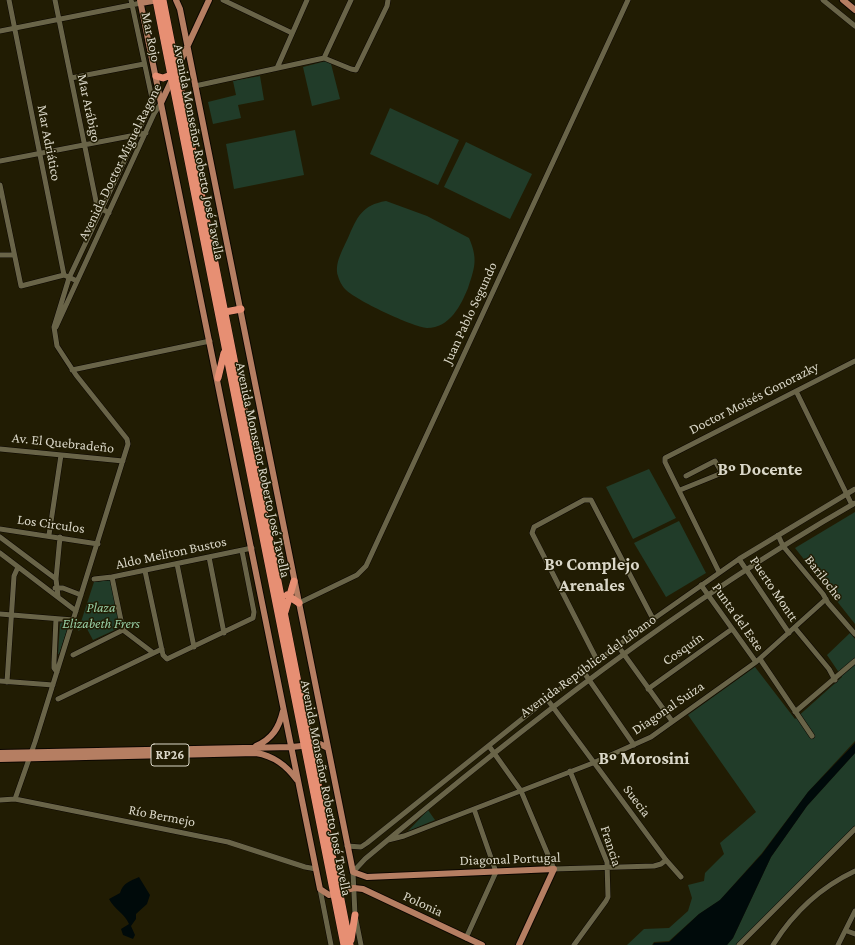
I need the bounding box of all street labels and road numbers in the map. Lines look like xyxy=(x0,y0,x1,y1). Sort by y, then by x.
street label: Mar Rojo xyxy=(138,10,164,64)
street label: Avenida Monseñor Roberto José Tavella xyxy=(170,43,228,261)
street label: Mar Arábigo xyxy=(74,72,104,144)
street label: Avenida Doctor Miguel Ragone xyxy=(75,81,165,243)
street label: Mar Adriático xyxy=(33,104,65,182)
street label: Juan Pablo Segundo xyxy=(439,259,501,367)
street label: Doctor Moisés Gonorazky xyxy=(686,358,822,438)
street label: Avenida Monseñor Roberto José Tavella xyxy=(232,361,294,579)
street label: Av. El Quebradeño xyxy=(11,429,115,457)
street label: Los Circulos xyxy=(16,511,86,537)
street label: Aldo Meliton Bustos xyxy=(114,533,228,573)
street label: Bariloche xyxy=(801,552,847,604)
street label: Puerto Montt xyxy=(746,553,802,625)
street label: Punta del Este xyxy=(708,580,768,654)
street label: Avenida República del Líbano xyxy=(517,611,659,721)
street label: Cosquín xyxy=(659,629,707,669)
street label: Diagonal Suiza xyxy=(629,678,707,738)
street label: Avenida Monseñor Roberto José Tavella xyxy=(297,679,355,897)
road number: RP26 xyxy=(151,744,189,766)
street label: Suecia xyxy=(619,782,655,820)
street label: Río Bermejo xyxy=(127,801,197,831)
street label: Francia xyxy=(597,824,625,868)
street label: Diagonal Portugal xyxy=(459,849,561,869)
street label: Polonia xyxy=(400,888,446,920)

